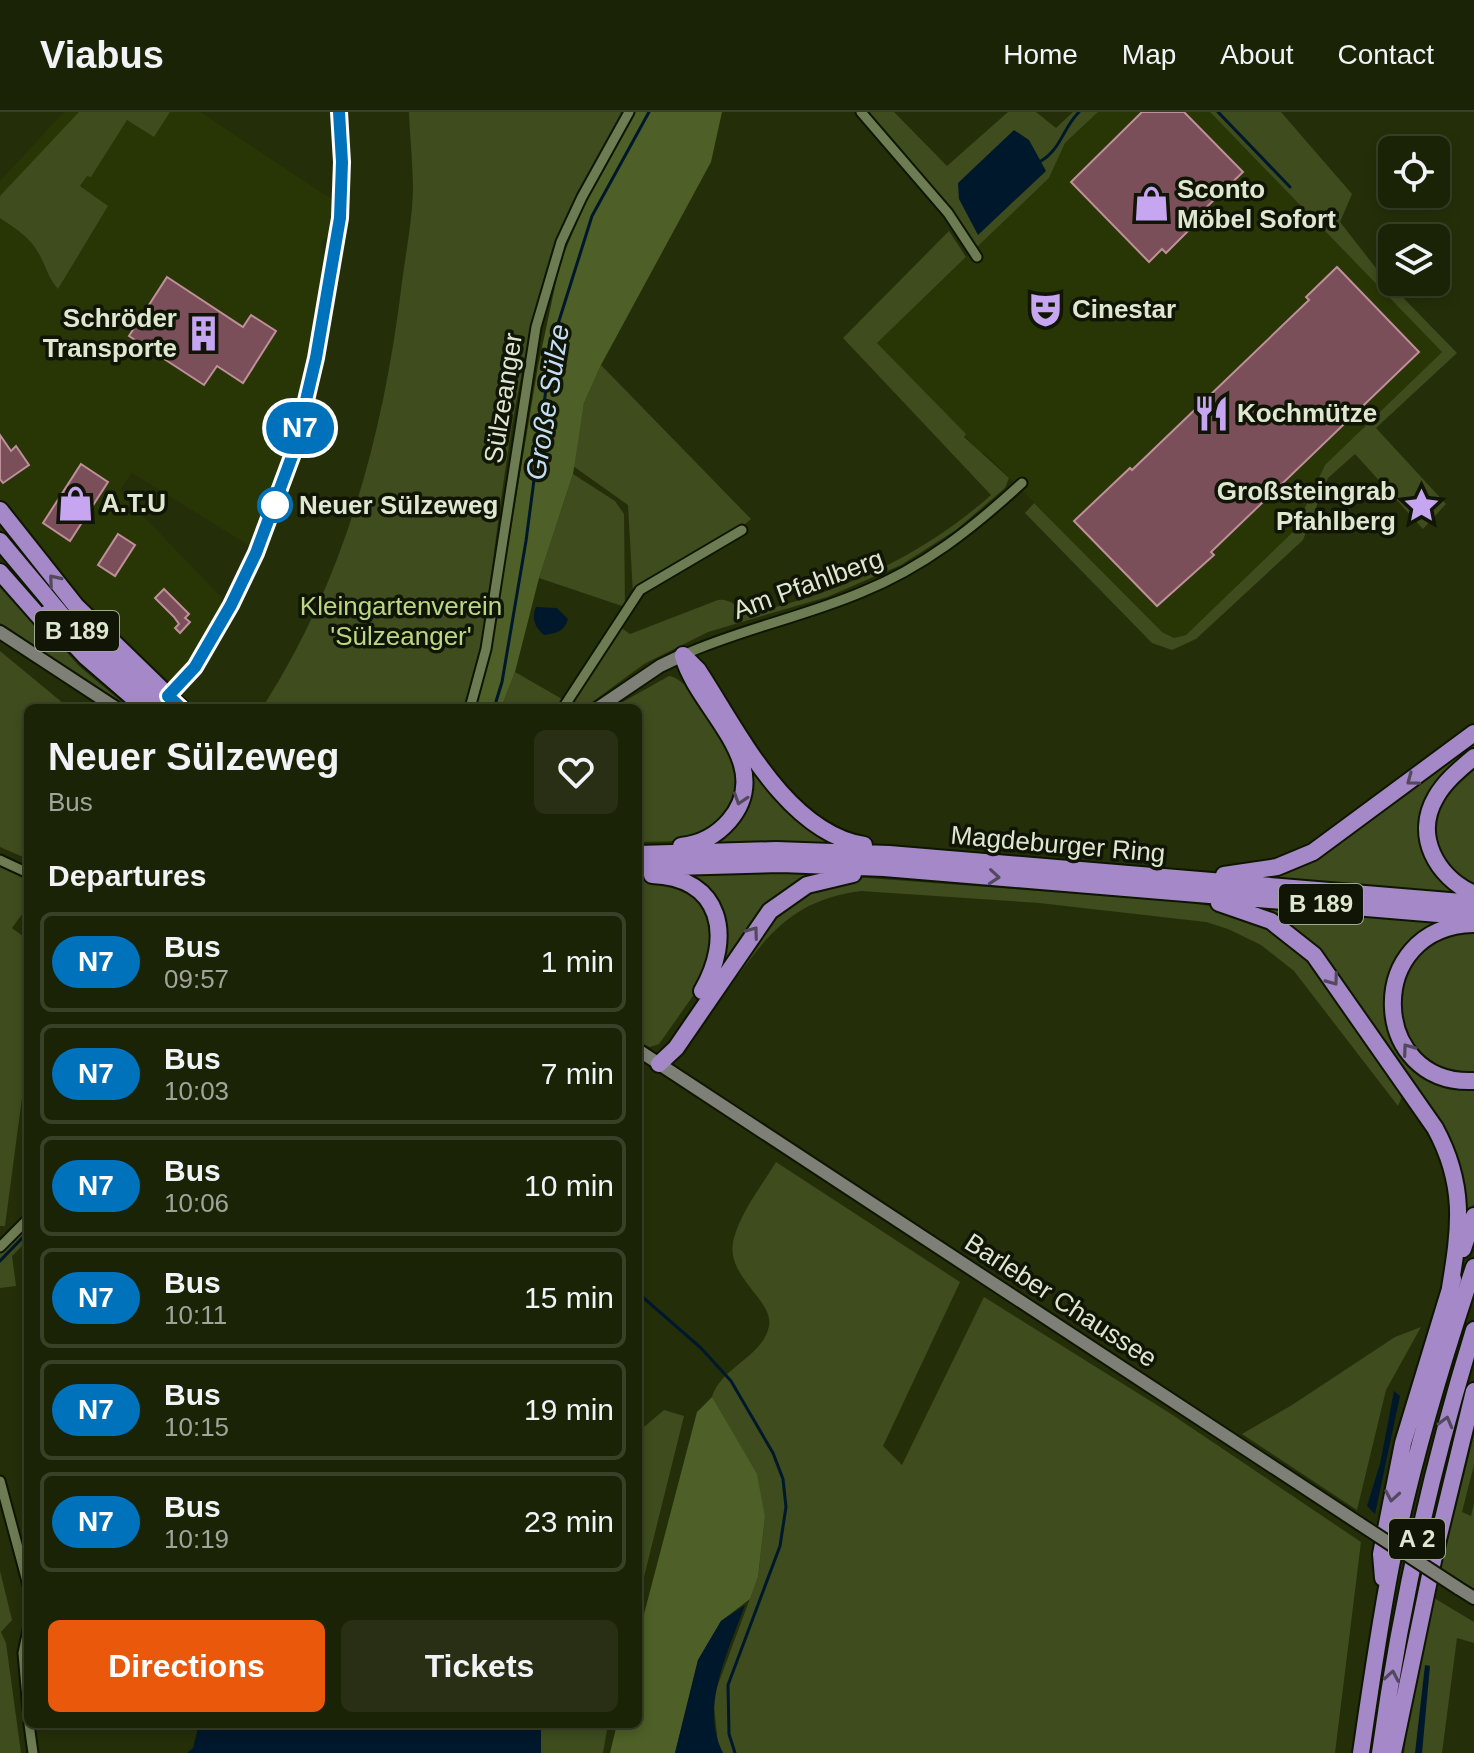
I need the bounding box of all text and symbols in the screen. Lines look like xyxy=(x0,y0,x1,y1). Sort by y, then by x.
text: Viabus xyxy=(40,34,164,76)
text: Home xyxy=(1003,39,1078,70)
text: Map xyxy=(1122,39,1176,70)
text: About xyxy=(1220,39,1294,70)
text: Contact xyxy=(1338,39,1434,70)
map controls xyxy=(1378,136,1450,296)
button: locate xyxy=(1378,136,1450,208)
place label: Sconto Möbel Sofort xyxy=(1177,174,1336,234)
shop icon: Sconto Möbel Sofort xyxy=(1132,185,1170,223)
button: layers xyxy=(1378,224,1450,296)
theatre icon: Cinestar xyxy=(1027,290,1065,328)
place label: Cinestar xyxy=(1072,294,1176,324)
place label: Schröder Transporte xyxy=(43,303,177,363)
building icon: Schröder Transporte xyxy=(184,314,222,352)
water label: Große Sülze xyxy=(520,322,575,482)
street label: Sülzeanger xyxy=(478,330,528,465)
restaurant icon: Kochmütze xyxy=(1192,394,1230,432)
place label: Kochmütze xyxy=(1237,398,1377,428)
line badge: N7 xyxy=(264,402,336,454)
text: N7 xyxy=(282,412,318,443)
place label: Großsteingrab Pfahlberg xyxy=(1217,476,1396,536)
shop icon: A.T.U xyxy=(56,484,94,522)
place icon: Großsteingrab Pfahlberg xyxy=(1403,487,1441,525)
place label: A.T.U xyxy=(101,488,166,518)
marker: Neuer Sülzeweg xyxy=(258,488,292,522)
place label: Neuer Sülzeweg xyxy=(299,490,498,520)
street label: Am Pfahlberg xyxy=(729,543,887,625)
one-way arrow xyxy=(49,575,64,590)
park label: Kleingartenverein 'Sülzeanger' xyxy=(300,591,502,651)
road number: B 189 xyxy=(35,611,119,651)
button: heart xyxy=(534,730,618,814)
text: Neuer Sülzeweg xyxy=(48,736,339,778)
one-way arrow xyxy=(1406,770,1420,784)
text: Bus xyxy=(48,787,93,817)
one-way arrow xyxy=(733,792,749,806)
street label: Magdeburger Ring xyxy=(949,820,1167,868)
text: Departures xyxy=(48,859,206,892)
one-way arrow xyxy=(988,868,1001,885)
road number: B 189 xyxy=(1279,884,1363,924)
one-way arrow xyxy=(743,927,758,941)
text: Bus xyxy=(164,930,221,963)
text: 1 min xyxy=(541,945,614,978)
text: N7 xyxy=(78,946,114,977)
text: 09:57 xyxy=(164,964,229,994)
one-way arrow xyxy=(1324,971,1338,986)
text: Bus xyxy=(164,1042,221,1075)
one-way arrow xyxy=(1403,1043,1417,1057)
text: 7 min xyxy=(541,1057,614,1090)
text: N7 xyxy=(78,1058,114,1089)
text: 10:03 xyxy=(164,1076,229,1106)
text: Bus xyxy=(164,1154,221,1187)
text: 10 min xyxy=(524,1169,614,1202)
text: N7 xyxy=(78,1170,114,1201)
text: 10:06 xyxy=(164,1188,229,1218)
street label: Barleber Chaussee xyxy=(959,1227,1163,1373)
text: Bus xyxy=(164,1266,221,1299)
text: 15 min xyxy=(524,1281,614,1314)
text: N7 xyxy=(78,1282,114,1313)
text: 10:11 xyxy=(164,1300,227,1330)
text: Bus xyxy=(164,1378,221,1411)
text: 19 min xyxy=(524,1393,614,1426)
text: N7 xyxy=(78,1394,114,1425)
text: 10:15 xyxy=(164,1412,229,1442)
one-way arrow xyxy=(1437,1415,1454,1429)
one-way arrow xyxy=(1384,1489,1401,1503)
text: Bus xyxy=(164,1490,221,1523)
text: 23 min xyxy=(524,1505,614,1538)
text: N7 xyxy=(78,1506,114,1537)
road number: A 2 xyxy=(1389,1519,1445,1559)
text: 10:19 xyxy=(164,1524,229,1554)
button: Directions xyxy=(48,1620,325,1712)
button: Tickets xyxy=(341,1620,618,1712)
one-way arrow xyxy=(1383,1669,1400,1683)

